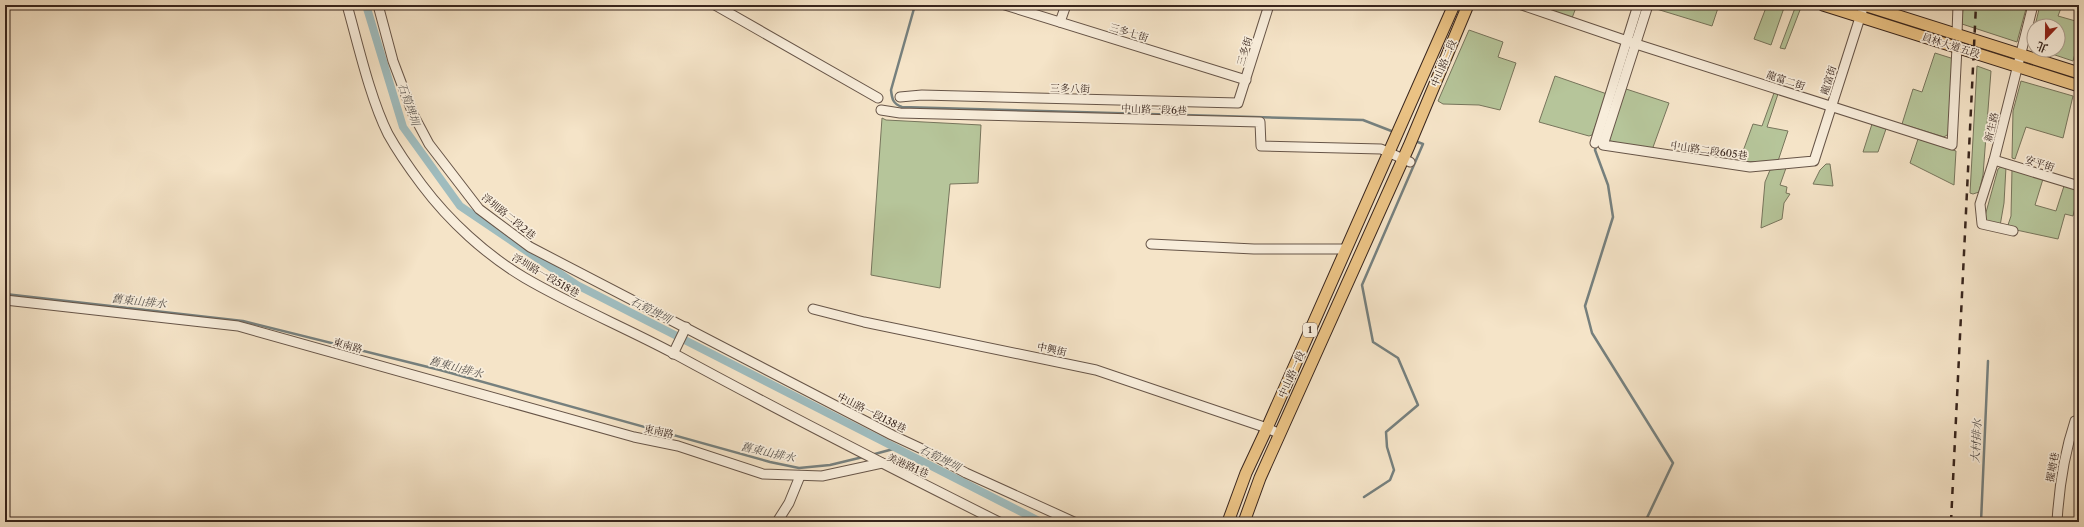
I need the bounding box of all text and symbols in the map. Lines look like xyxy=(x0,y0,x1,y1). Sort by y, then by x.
north arrow xyxy=(2026,18,2066,58)
street label: 三多七街 xyxy=(1108,20,1150,45)
street label: 員林大道五段 xyxy=(1920,30,1981,60)
street label: 三多街 xyxy=(1234,35,1255,67)
street label: 中山路二段 xyxy=(1428,38,1459,89)
text: 北 xyxy=(2035,39,2050,56)
street label: 龍富街 xyxy=(1818,64,1839,96)
street label: 龍富二街 xyxy=(1765,68,1807,93)
water label: 石筍埤圳 xyxy=(395,81,423,129)
street label: 三多八街 xyxy=(1050,82,1090,95)
street label: 中山路一段6巷 xyxy=(1121,102,1187,117)
street label: 新生路 xyxy=(1982,111,2001,143)
street label: 中山路二段605巷 xyxy=(1670,139,1748,162)
street label: 安平街 xyxy=(2024,153,2056,174)
street label: 浮圳路二段2巷 xyxy=(479,191,538,242)
street label: 浮圳路一段518巷 xyxy=(510,251,582,300)
water label: 舊東山排水 xyxy=(111,291,168,311)
water label: 石筍埤圳 xyxy=(628,294,676,327)
road number: 1 xyxy=(1303,323,1317,337)
street label: 東南路 xyxy=(332,335,364,356)
street label: 中興街 xyxy=(1036,340,1068,359)
street label: 中山路一段 xyxy=(1275,349,1308,400)
water label: 舊東山排水 xyxy=(428,353,485,381)
street label: 中山路一段138巷 xyxy=(835,389,908,435)
water label: 大村排水 xyxy=(1968,418,1984,463)
street label: 東南路 xyxy=(643,422,675,441)
water label: 舊東山排水 xyxy=(740,439,797,465)
water label: 石筍埤圳 xyxy=(917,442,965,475)
street label: 美港路1巷 xyxy=(885,451,931,480)
street label: 擺塘巷 xyxy=(2043,451,2061,483)

